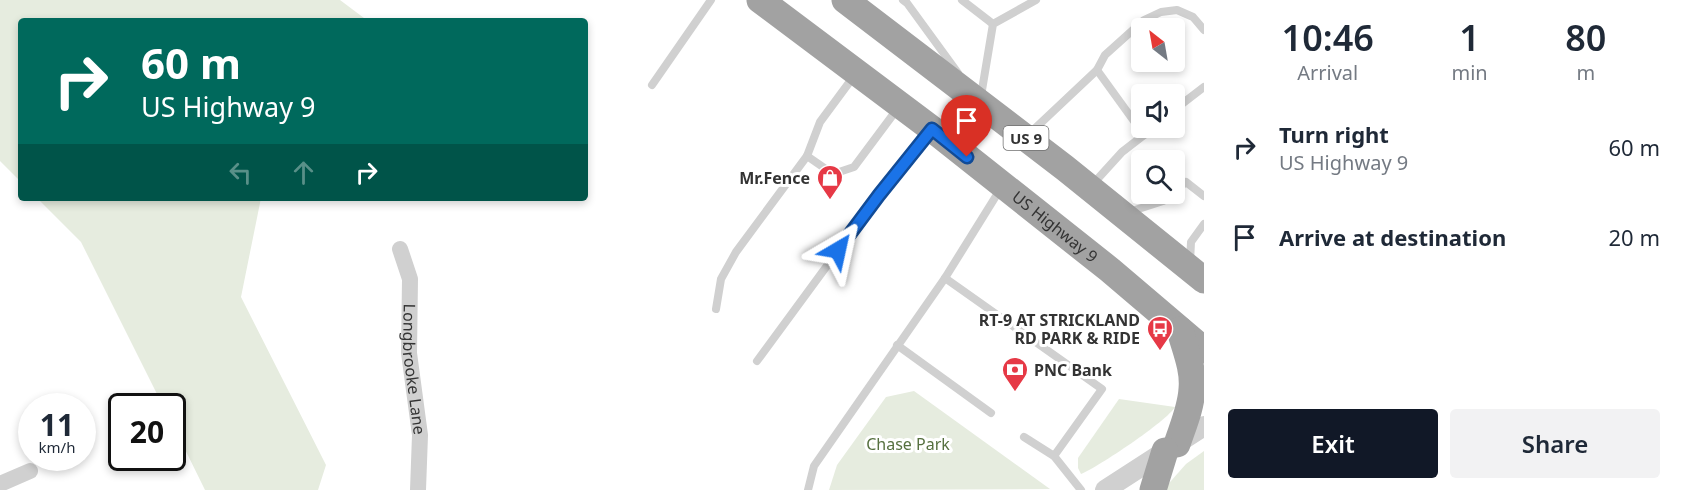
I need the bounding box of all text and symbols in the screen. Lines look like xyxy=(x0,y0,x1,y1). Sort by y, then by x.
text: 10:46 xyxy=(1282,13,1374,62)
text: 1 xyxy=(1459,13,1480,62)
text: 80 xyxy=(1565,13,1606,62)
north arrow xyxy=(1131,18,1185,72)
map controls xyxy=(1131,18,1185,204)
text: 60 m xyxy=(141,34,241,91)
icon: right xyxy=(42,42,120,120)
text: Arrival xyxy=(1297,59,1358,86)
text: min xyxy=(1451,59,1488,86)
text: m xyxy=(1576,59,1595,86)
button: sound xyxy=(1131,84,1185,138)
text: US Highway 9 xyxy=(141,88,315,125)
pin xyxy=(941,95,992,157)
icon: arrive xyxy=(950,104,983,137)
text: Turn right xyxy=(1279,119,1389,149)
road number: US 9 xyxy=(1004,126,1048,150)
icon: right xyxy=(1228,131,1261,164)
text: 60 m xyxy=(1609,132,1660,162)
text: US Highway 9 xyxy=(1279,149,1408,176)
button: search xyxy=(1131,150,1185,204)
icon: left xyxy=(224,156,257,189)
icon: ahead xyxy=(287,156,320,189)
icon: right xyxy=(350,156,383,189)
shop icon: Mr.Fence xyxy=(815,163,845,201)
place label: Mr.Fence xyxy=(739,167,810,189)
street label: US Highway 9 xyxy=(1008,186,1102,267)
position arrow xyxy=(806,218,870,282)
icon: arrive xyxy=(1228,221,1261,254)
text: Arrive at destination xyxy=(1279,222,1506,252)
text: 20 m xyxy=(1609,222,1660,252)
street label: Longbrooke Lane xyxy=(398,304,431,436)
place label: RT-9 AT STRICKLAND RD PARK & RIDE xyxy=(979,309,1140,349)
bus stop icon: RT-9 AT STRICKLAND RD PARK & RIDE xyxy=(1145,314,1175,352)
bank icon: PNC Bank xyxy=(1000,355,1030,393)
place label: PNC Bank xyxy=(1034,359,1112,381)
speed limit sign: 20 xyxy=(108,393,186,471)
text: 11 xyxy=(40,404,74,445)
button: Exit xyxy=(1228,409,1438,478)
button: Share xyxy=(1450,409,1660,478)
park label: Chase Park xyxy=(866,433,950,455)
text: km/h xyxy=(39,437,75,457)

